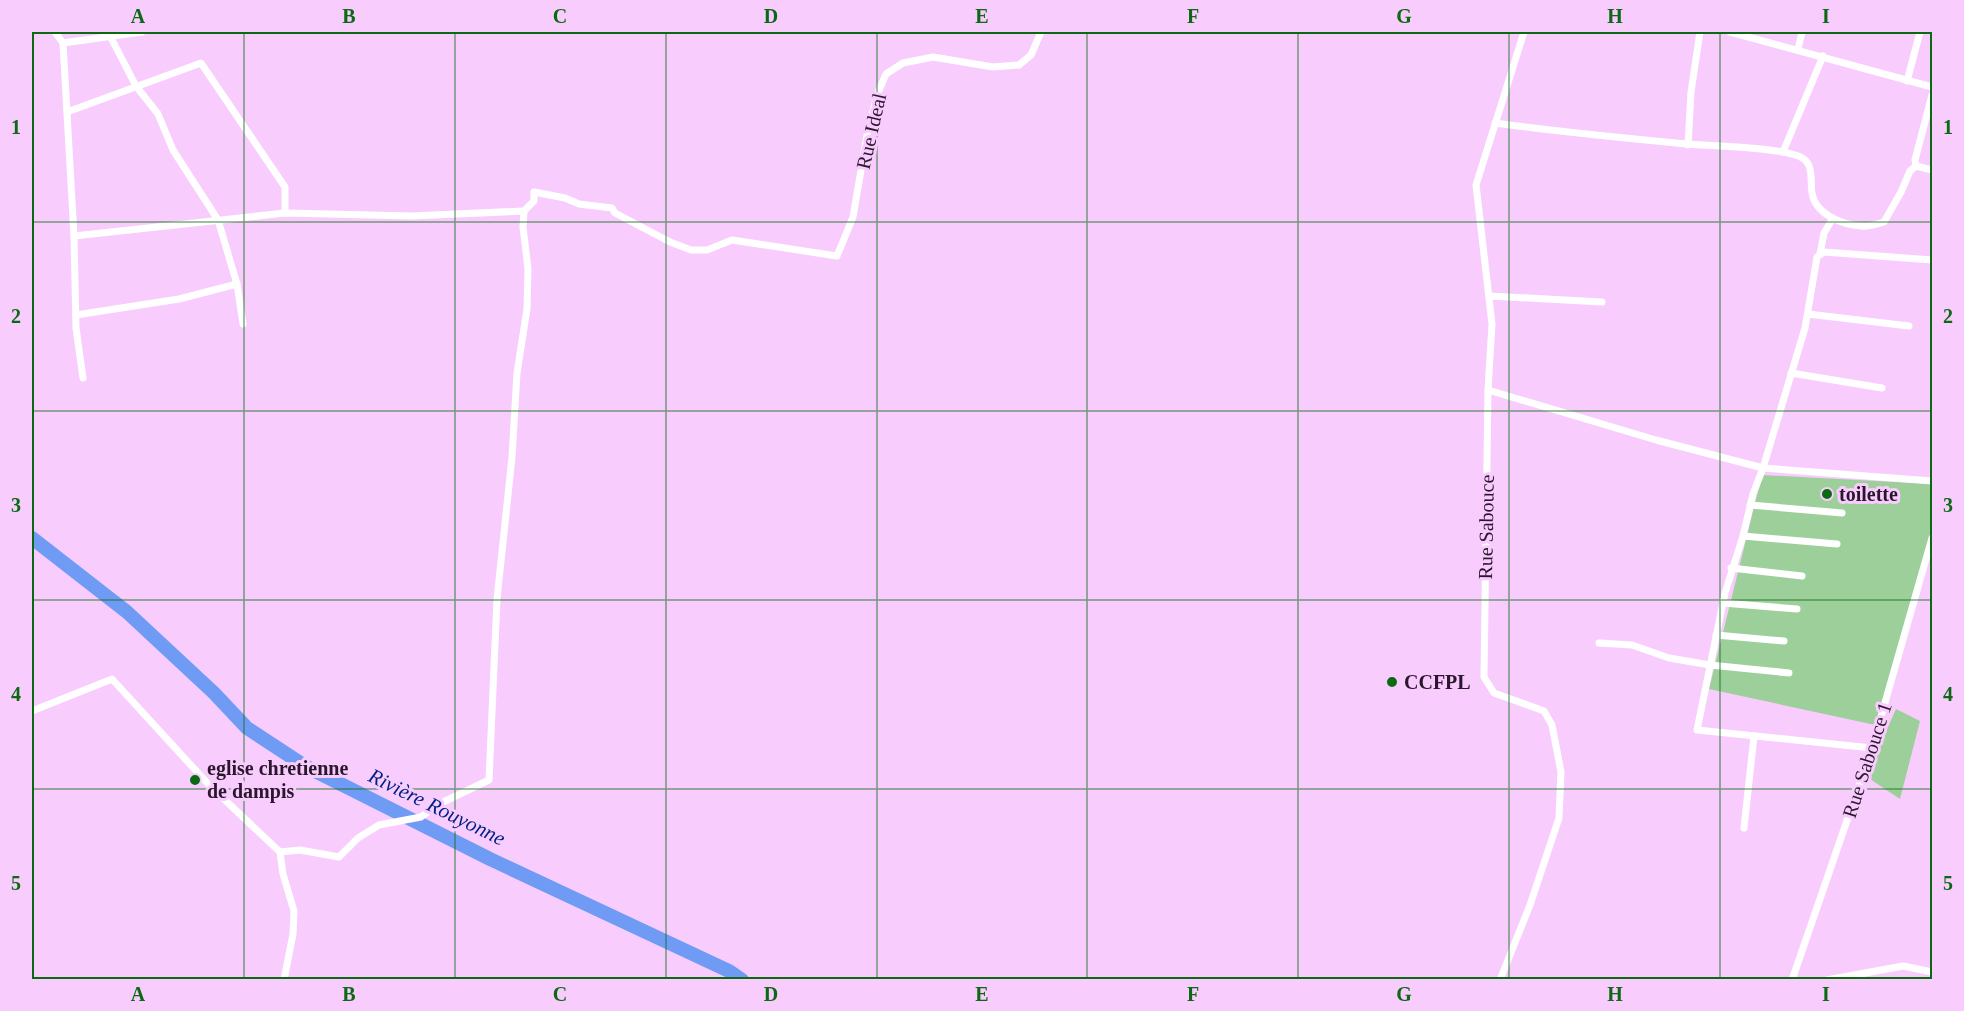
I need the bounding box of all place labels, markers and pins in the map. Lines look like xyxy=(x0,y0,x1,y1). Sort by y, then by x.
place label: toilette xyxy=(1839,483,1898,505)
marker: toilette xyxy=(1820,487,1834,501)
place label: CCFPL xyxy=(1404,671,1471,693)
marker: CCFPL xyxy=(1385,675,1399,689)
place label: eglise chretienne de dampis xyxy=(207,757,348,803)
marker: eglise chretienne de dampis xyxy=(188,773,202,787)

